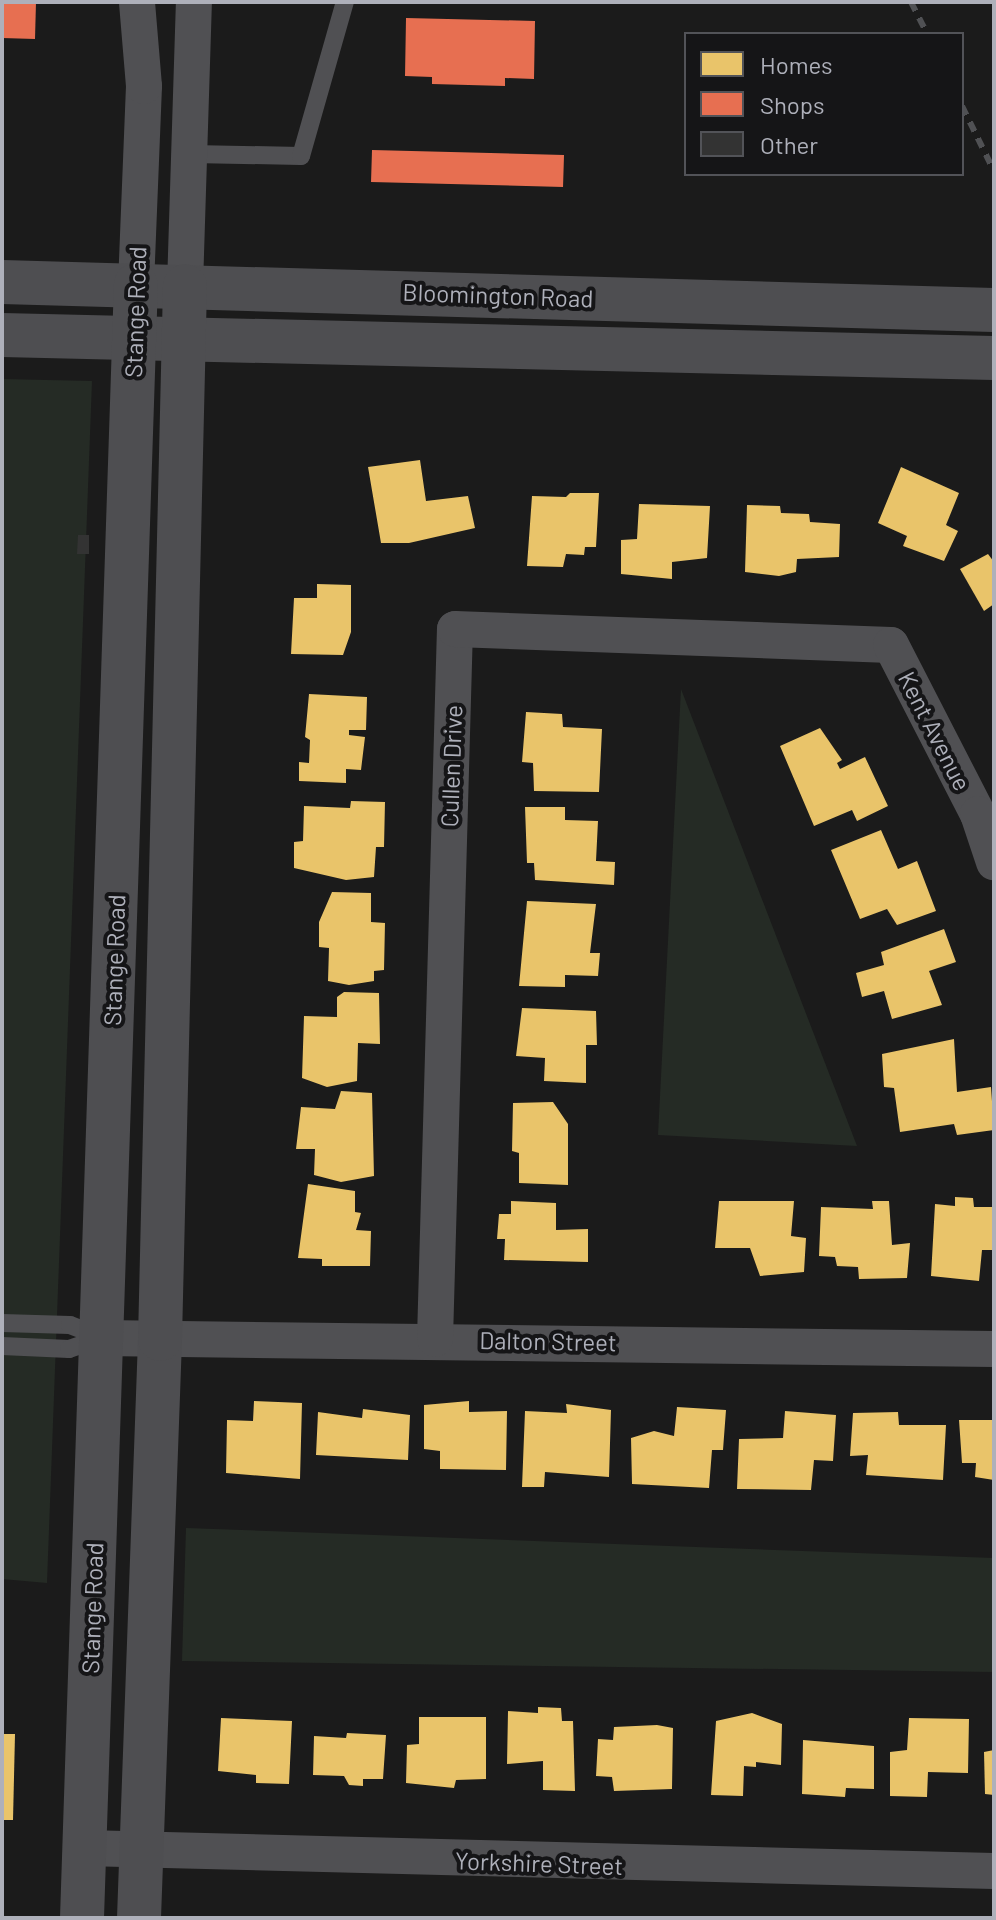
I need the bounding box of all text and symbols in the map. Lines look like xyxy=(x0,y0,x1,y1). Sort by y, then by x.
legend xyxy=(684,32,964,176)
text: Homes xyxy=(760,50,833,79)
text: Shops xyxy=(760,90,825,119)
text: Other xyxy=(760,130,818,159)
street label: Stange Road xyxy=(118,246,152,378)
street label: Bloomington Road xyxy=(402,277,594,313)
street label: Kent Avenue xyxy=(893,667,977,795)
street label: Cullen Drive xyxy=(434,704,468,828)
street label: Stange Road xyxy=(97,894,131,1026)
street label: Dalton Street xyxy=(479,1325,617,1357)
street label: Stange Road xyxy=(75,1542,109,1674)
street label: Yorkshire Street xyxy=(454,1846,624,1880)

